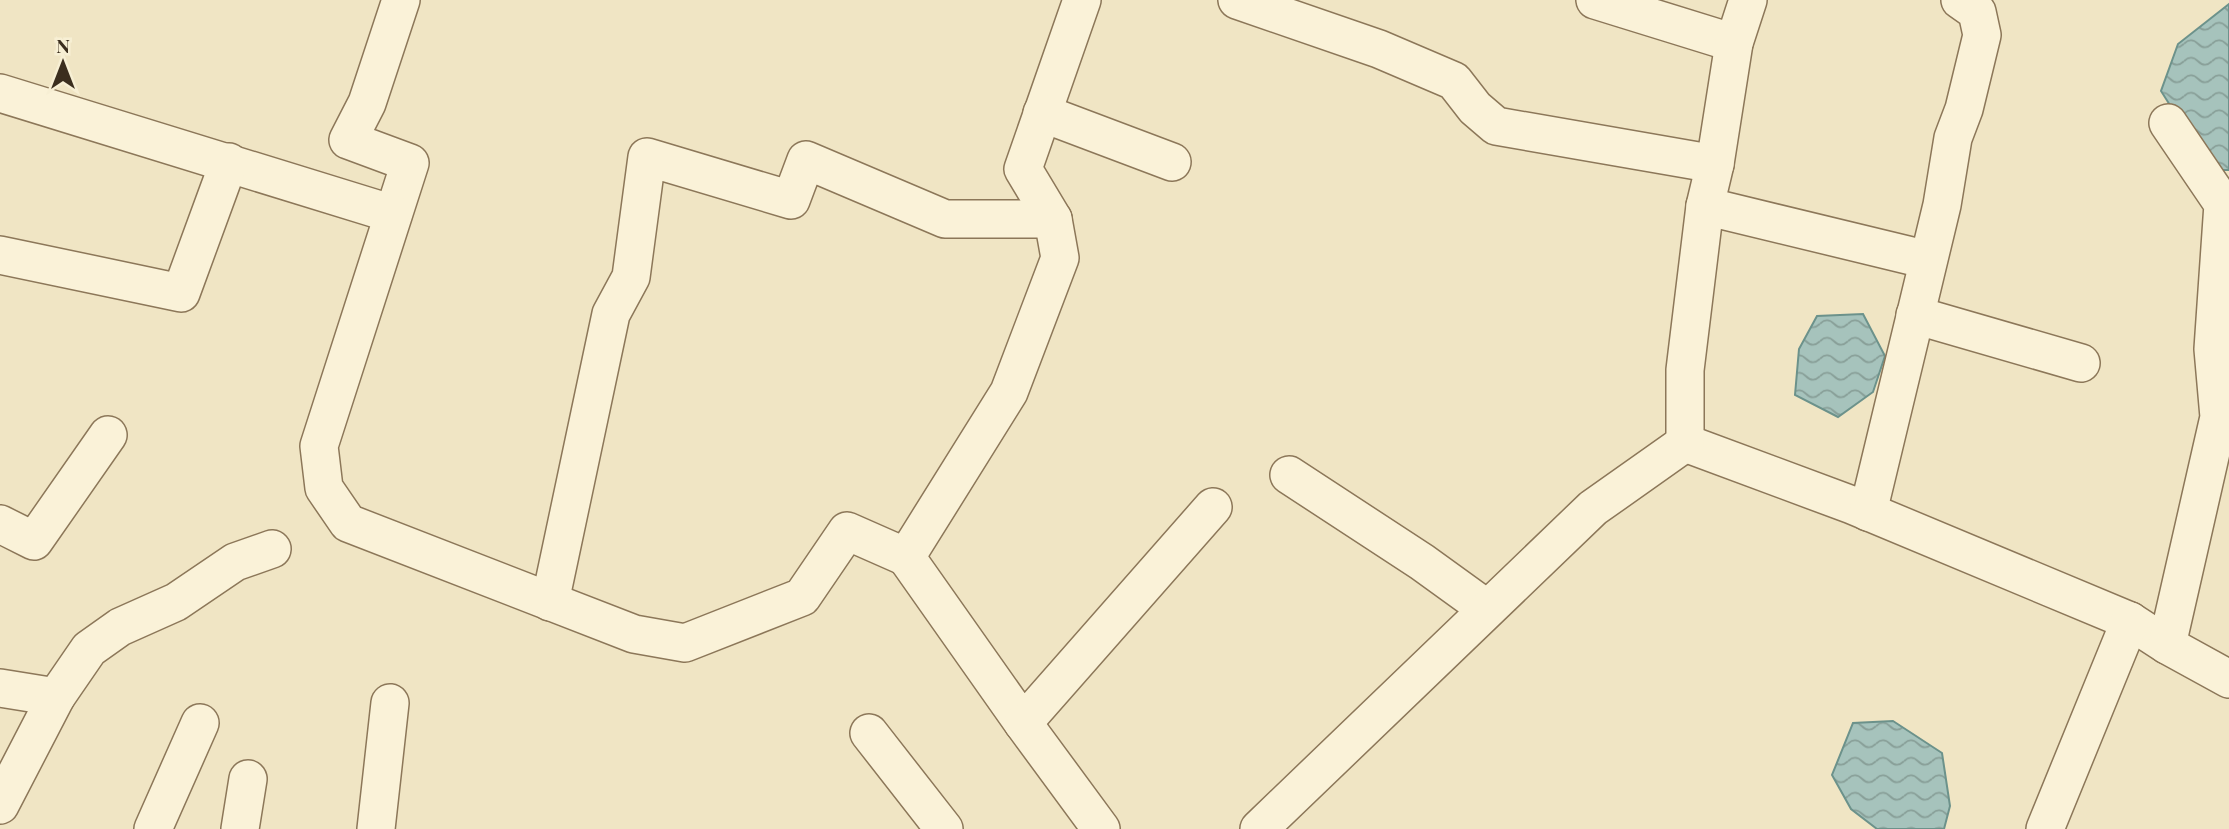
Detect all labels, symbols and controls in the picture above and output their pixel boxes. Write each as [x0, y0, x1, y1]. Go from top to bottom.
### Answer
north arrow [28, 28, 98, 98]
text: N [56, 32, 70, 58]

